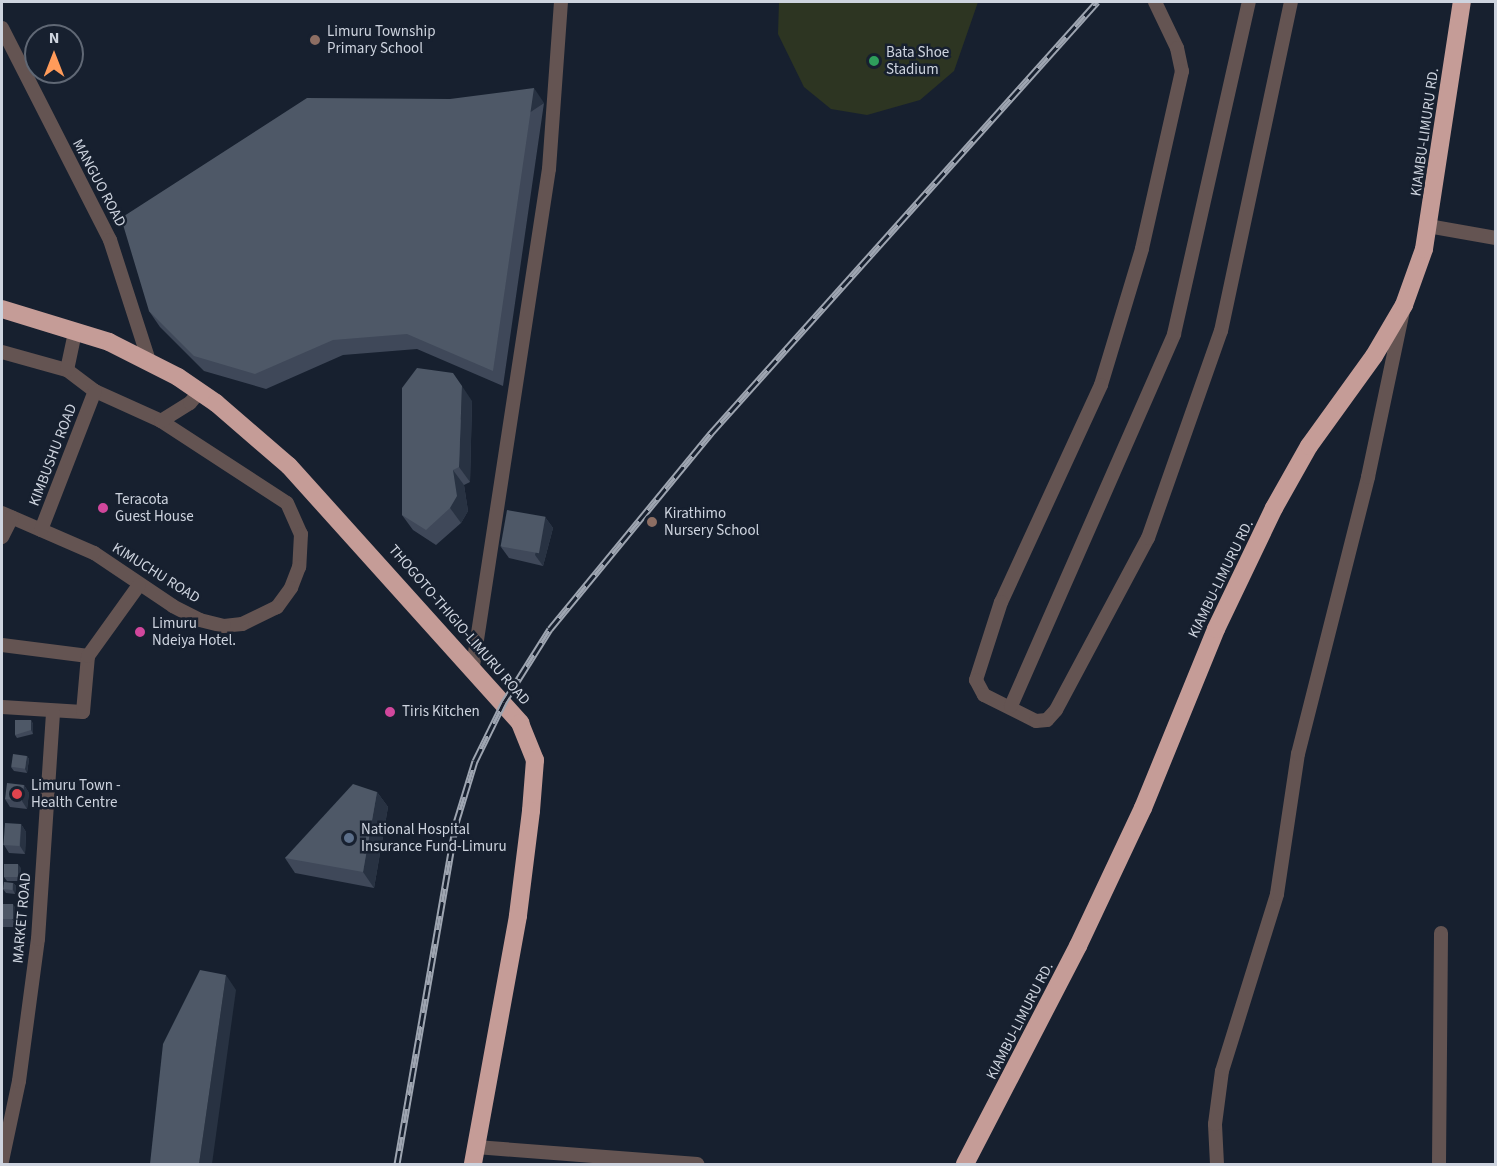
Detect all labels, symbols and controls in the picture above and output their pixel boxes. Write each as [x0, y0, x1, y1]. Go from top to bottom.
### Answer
place label: Limuru Township Primary School [327, 22, 436, 57]
north arrow [24, 24, 84, 84]
text: N [49, 27, 59, 49]
marker: Limuru Township Primary School [308, 33, 322, 47]
place label: Bata Shoe Stadium [886, 43, 949, 78]
marker: Bata Shoe Stadium [867, 54, 881, 68]
street label: KIAMBU-LIMURU RD. [1407, 67, 1443, 197]
street label: MANGUO ROAD [68, 136, 130, 230]
street label: KIMBUSHU ROAD [25, 401, 81, 509]
place label: Teracota Guest House [115, 490, 194, 525]
marker: Teracota Guest House [96, 501, 110, 515]
place label: Kirathimo Nursery School [664, 504, 759, 539]
marker: Kirathimo Nursery School [645, 515, 659, 529]
street label: KIAMBU-LIMURU RD. [1185, 517, 1257, 641]
street label: KIMUCHU ROAD [109, 539, 203, 607]
street label: THOGOTO-THIGIO-LIMURU ROAD [384, 541, 534, 709]
place label: Limuru Ndeiya Hotel. [152, 614, 236, 649]
marker: Limuru Ndeiya Hotel. [133, 625, 147, 639]
place label: Tiris Kitchen [402, 703, 480, 721]
marker: Tiris Kitchen [383, 705, 397, 719]
place label: Limuru Town - Health Centre [31, 776, 121, 811]
marker: Limuru Town - Health Centre [8, 785, 26, 803]
place label: National Hospital Insurance Fund-Limuru [361, 820, 507, 855]
marker: National Hospital Insurance Fund-Limuru [342, 831, 356, 845]
street label: MARKET ROAD [9, 872, 35, 964]
street label: KIAMBU-LIMURU RD. [983, 959, 1057, 1083]

